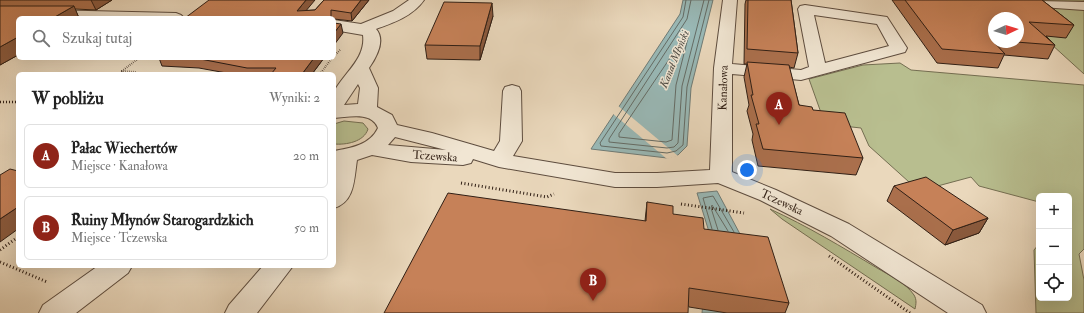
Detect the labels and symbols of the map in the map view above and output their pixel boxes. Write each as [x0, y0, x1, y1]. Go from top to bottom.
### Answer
north arrow [988, 12, 1024, 48]
water label: Kanał Młyński [657, 28, 692, 91]
street label: Kanałowa [715, 64, 732, 111]
pin: A [766, 92, 792, 125]
street label: Tczewska [412, 147, 459, 166]
your location [737, 160, 757, 180]
street label: Tczewska [758, 186, 806, 219]
pin: B [580, 268, 606, 301]

